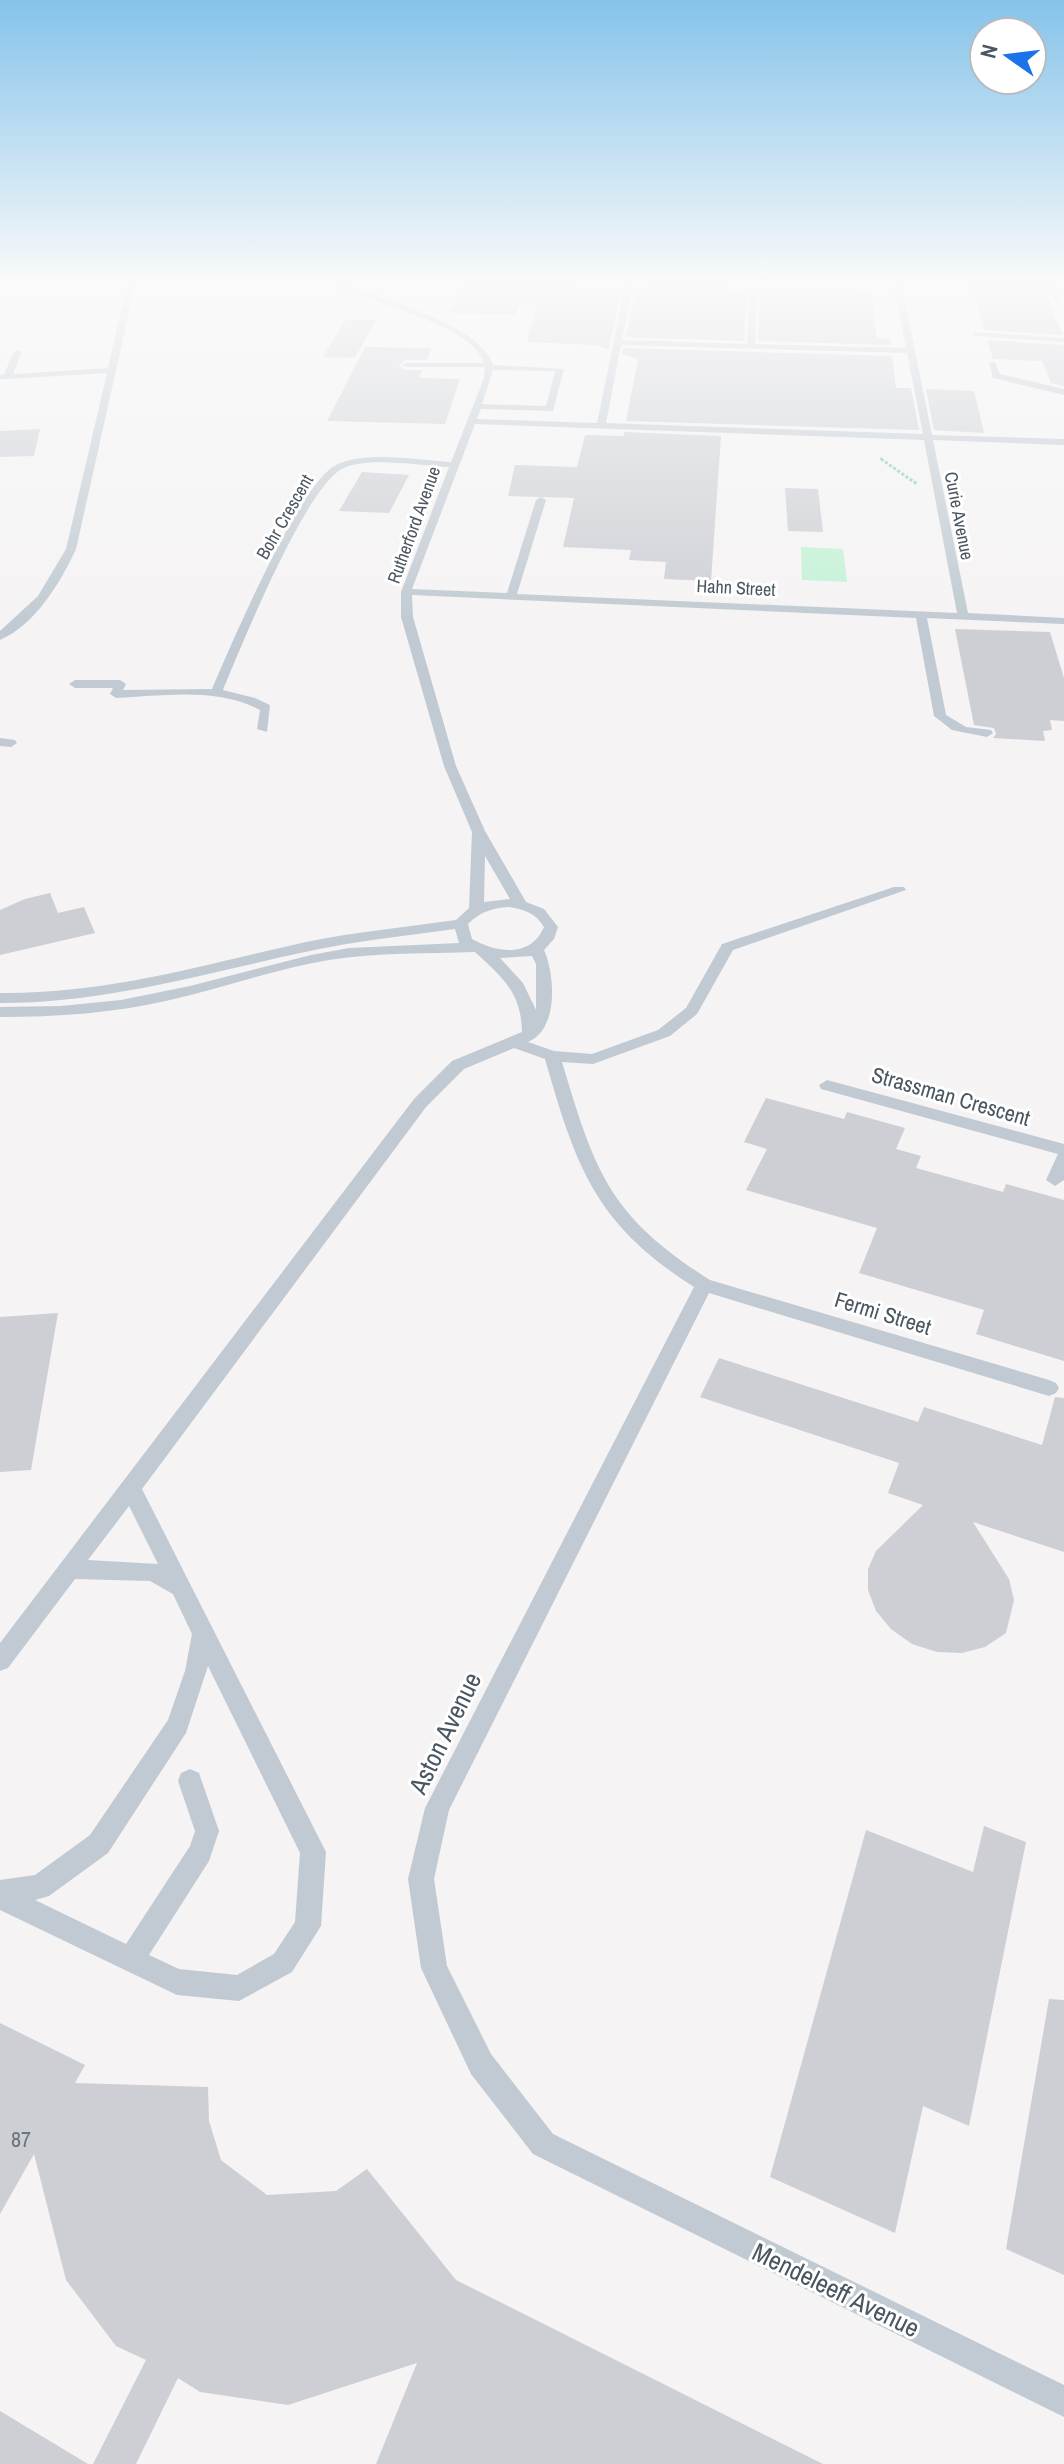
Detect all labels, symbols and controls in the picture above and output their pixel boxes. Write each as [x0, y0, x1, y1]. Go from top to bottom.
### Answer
north arrow [968, 16, 1048, 96]
text: N [972, 41, 1005, 61]
street label: Rutherford Avenue [381, 463, 446, 587]
street label: Bohr Crescent [250, 470, 319, 564]
street label: Curie Avenue [939, 470, 980, 562]
street label: Hahn Street [696, 573, 776, 602]
street label: Strassman Crescent [868, 1059, 1034, 1133]
street label: Fermi Street [831, 1284, 935, 1342]
street label: Aston Avenue [400, 1666, 489, 1800]
house number: 87 [11, 2124, 31, 2154]
street label: Mendeleeff Avenue [747, 2234, 926, 2345]

